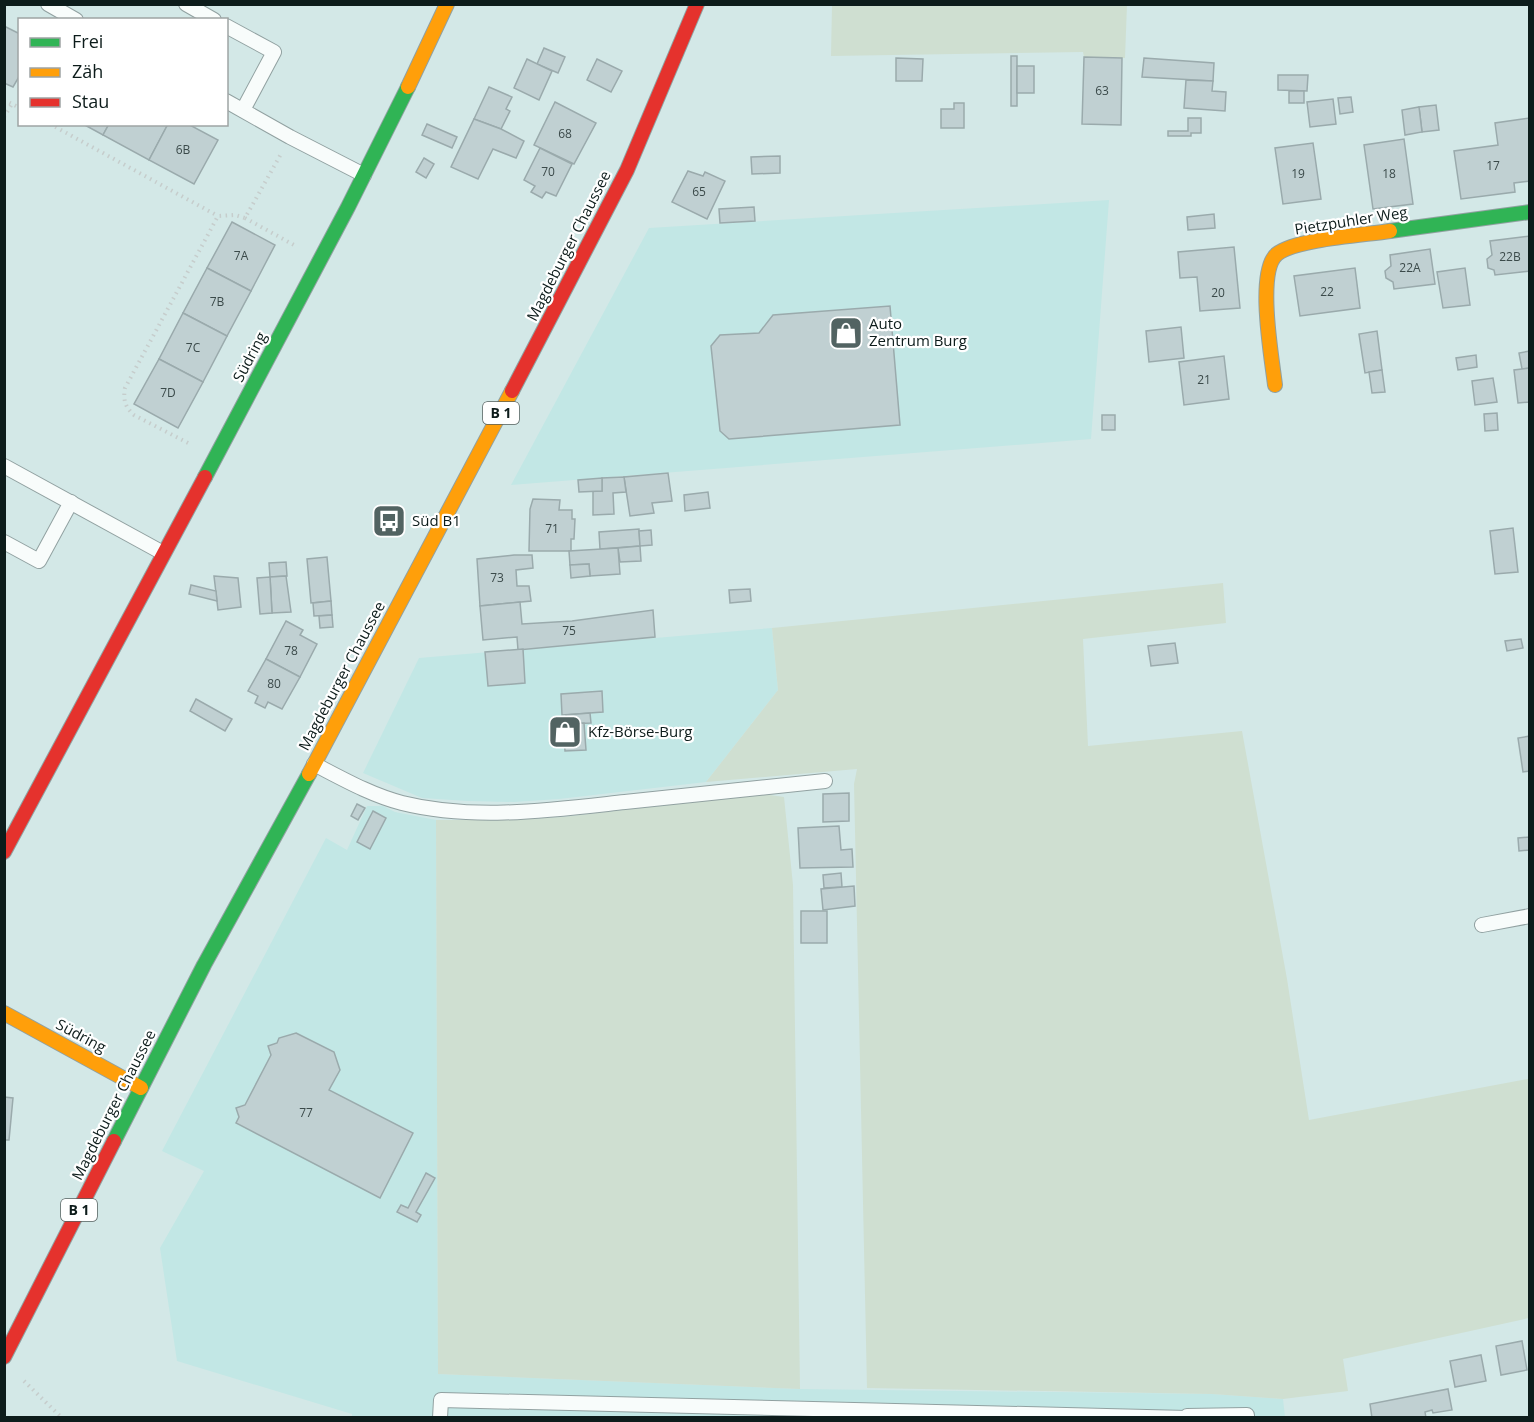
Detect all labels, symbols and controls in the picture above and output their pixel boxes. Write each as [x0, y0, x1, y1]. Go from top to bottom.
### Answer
legend [18, 18, 228, 126]
text: Frei [72, 29, 103, 53]
text: Zäh [72, 59, 103, 83]
house number: 63 [1095, 82, 1109, 99]
text: Stau [72, 89, 109, 113]
house number: 68 [558, 125, 572, 142]
house number: 6B [176, 141, 191, 158]
house number: 17 [1486, 157, 1500, 174]
house number: 70 [541, 163, 555, 180]
house number: 19 [1291, 165, 1305, 182]
house number: 18 [1382, 165, 1396, 182]
street label: Magdeburger Chaussee [522, 167, 615, 324]
house number: 65 [692, 183, 706, 200]
street label: Pietzpuhler Weg [1293, 201, 1409, 239]
house number: 7A [234, 247, 249, 264]
house number: 22B [1499, 248, 1521, 265]
house number: 22A [1399, 259, 1421, 276]
house number: 22 [1320, 283, 1334, 300]
house number: 20 [1211, 284, 1225, 301]
house number: 7B [210, 293, 225, 310]
place label: Auto Zentrum Burg [869, 313, 967, 350]
shop icon: Auto Zentrum Burg [828, 315, 864, 351]
street label: Südring [228, 328, 271, 385]
house number: 7C [186, 339, 201, 356]
house number: 21 [1197, 371, 1211, 388]
house number: 7D [160, 384, 176, 401]
road number: B 1 [483, 402, 519, 424]
bus stop icon: Süd B1 [371, 503, 407, 539]
place label: Süd B1 [412, 510, 461, 530]
house number: 71 [545, 520, 559, 537]
house number: 73 [490, 569, 504, 586]
street label: Magdeburger Chaussee [293, 598, 389, 754]
house number: 75 [562, 622, 576, 639]
house number: 78 [284, 642, 298, 659]
house number: 80 [267, 675, 281, 692]
shop icon: Kfz-Börse-Burg [547, 714, 583, 750]
place label: Kfz-Börse-Burg [588, 721, 693, 741]
street label: Südring [53, 1014, 110, 1057]
street label: Magdeburger Chaussee [67, 1026, 160, 1183]
house number: 77 [299, 1104, 313, 1121]
road number: B 1 [61, 1199, 97, 1221]

